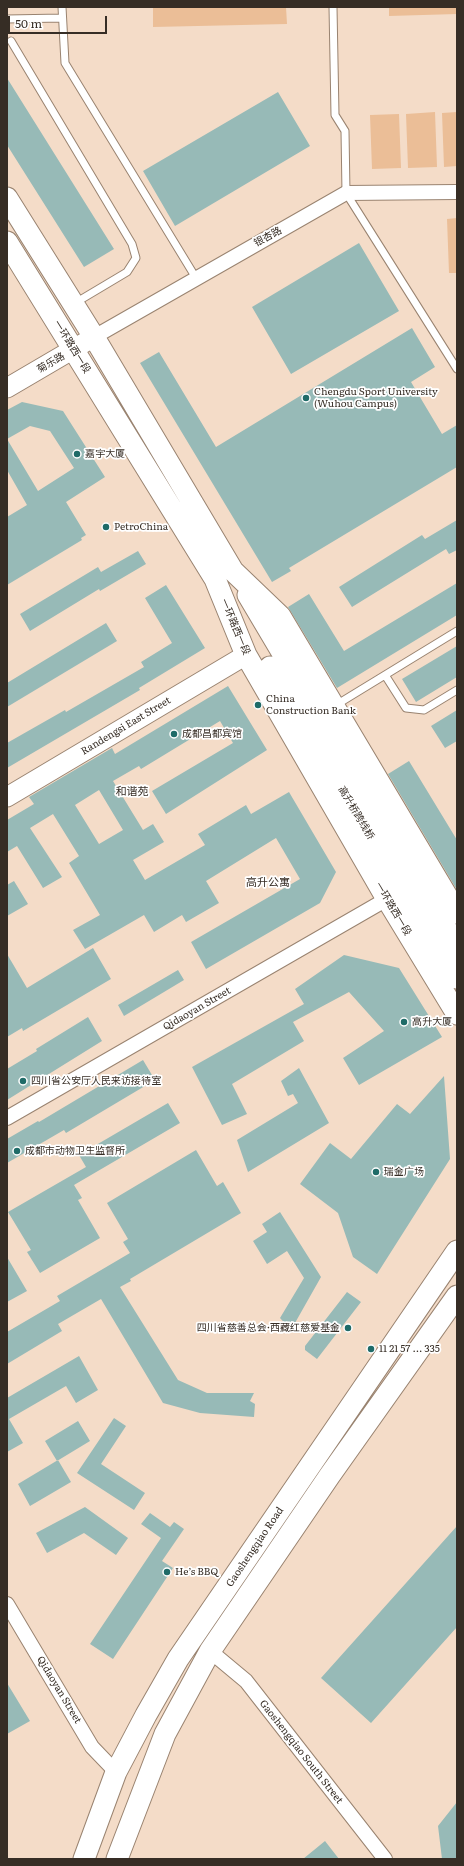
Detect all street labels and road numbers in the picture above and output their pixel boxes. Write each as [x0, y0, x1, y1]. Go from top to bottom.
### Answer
street label: 银杏路 [252, 224, 284, 250]
street label: 一环路西一段 [51, 318, 93, 376]
street label: 菊乐路 [35, 350, 67, 376]
street label: 一环路西一段 [218, 597, 252, 657]
street label: Randengsi East Street [79, 694, 173, 758]
street label: 高升桥跨线桥 [335, 784, 377, 842]
street label: 一环路西一段 [372, 880, 414, 938]
street label: Qidaoyan Street [161, 985, 233, 1033]
street label: Gaoshengqiao Road [224, 1505, 286, 1589]
street label: Qidaoyan Street [34, 1654, 84, 1726]
street label: Gaoshengqiao South Street [257, 1698, 345, 1806]

